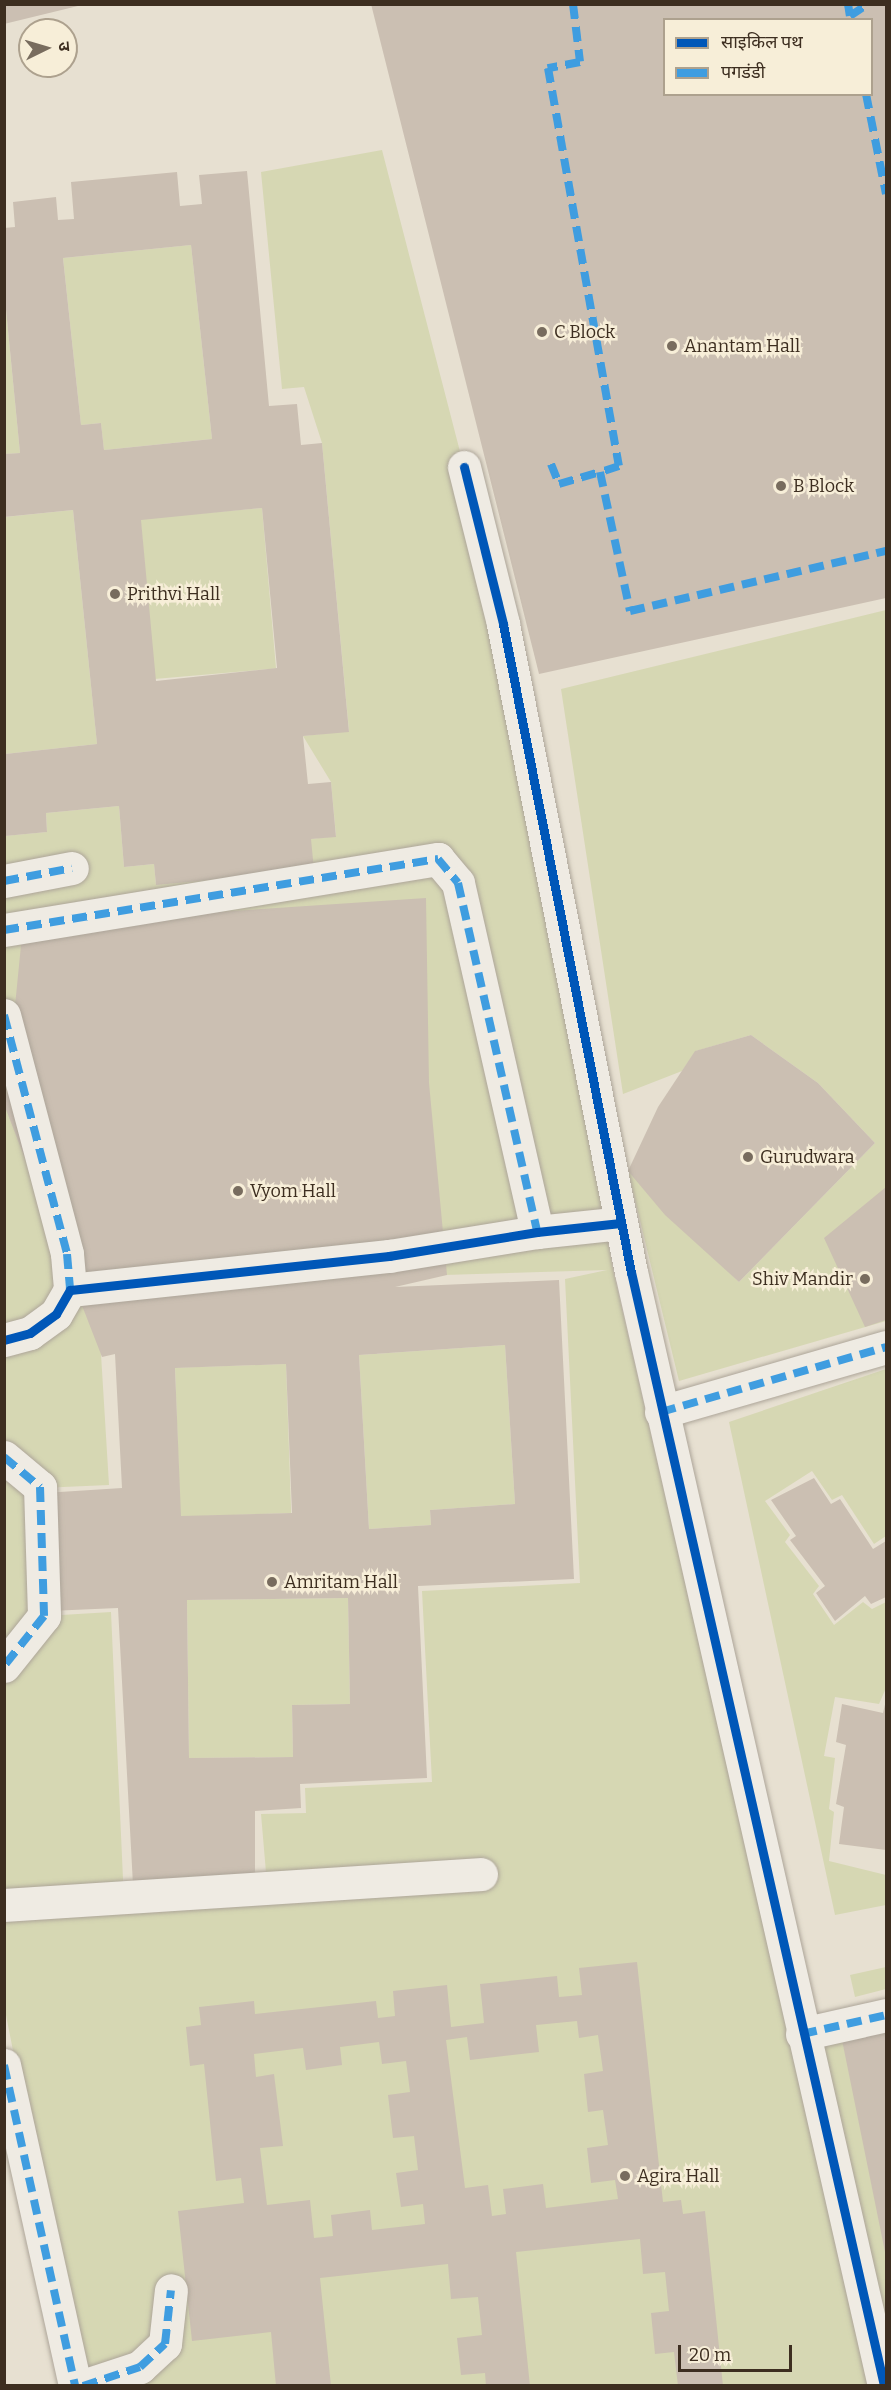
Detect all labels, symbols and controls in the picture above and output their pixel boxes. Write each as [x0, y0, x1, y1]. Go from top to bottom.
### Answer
north arrow [18, 18, 78, 78]
legend [663, 18, 873, 96]
text: साइकिल पथ [721, 31, 803, 53]
text: उ [55, 41, 74, 52]
text: पगडंडी [721, 61, 765, 83]
place label: C Block [554, 321, 615, 343]
marker: C Block [535, 325, 549, 339]
place label: Anantam Hall [684, 335, 800, 357]
marker: Anantam Hall [665, 339, 679, 353]
place label: B Block [793, 475, 854, 497]
marker: B Block [774, 479, 788, 493]
place label: Prithvi Hall [127, 583, 220, 605]
marker: Prithvi Hall [108, 587, 122, 601]
place label: Gurudwara [760, 1146, 855, 1168]
marker: Gurudwara [741, 1150, 755, 1164]
place label: Vyom Hall [250, 1180, 336, 1202]
marker: Vyom Hall [231, 1184, 245, 1198]
place label: Shiv Mandir [752, 1268, 853, 1290]
marker: Shiv Mandir [858, 1272, 872, 1286]
place label: Amritam Hall [284, 1571, 398, 1593]
marker: Amritam Hall [265, 1575, 279, 1589]
place label: Agira Hall [637, 2165, 720, 2187]
marker: Agira Hall [618, 2169, 632, 2183]
scale bar [681, 2333, 795, 2371]
text: 20 m [689, 2344, 731, 2366]

